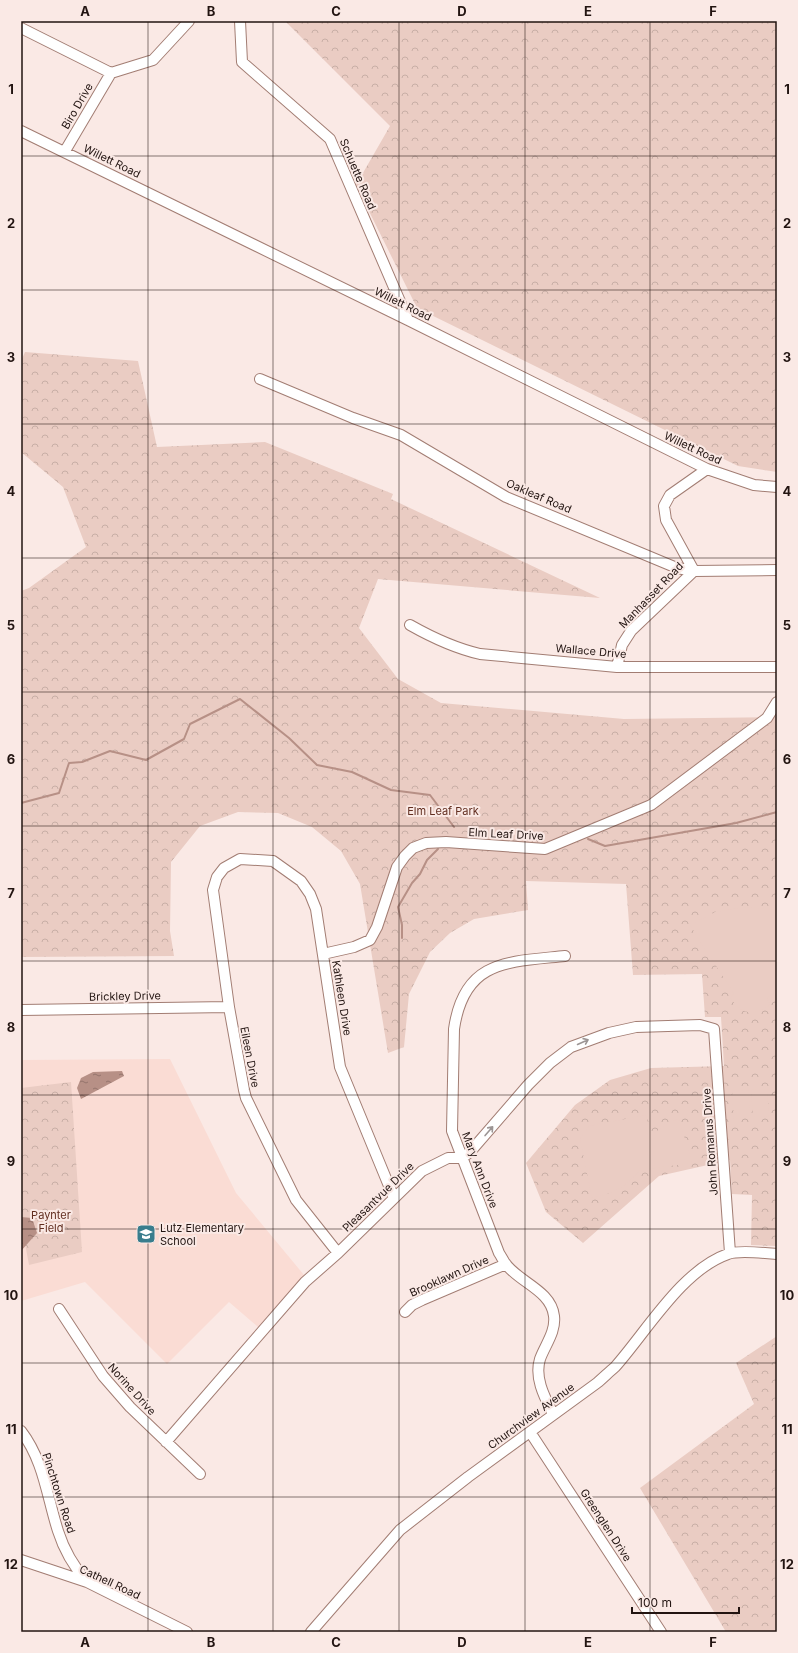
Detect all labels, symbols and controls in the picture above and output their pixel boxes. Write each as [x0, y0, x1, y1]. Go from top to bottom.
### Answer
text: A [80, 3, 90, 19]
text: B [207, 3, 216, 19]
text: C [331, 3, 341, 19]
text: D [457, 3, 467, 19]
text: E [584, 3, 592, 19]
text: F [709, 3, 717, 19]
street label: Biro Drive [58, 80, 96, 132]
text: 1 [8, 81, 14, 97]
text: 1 [784, 81, 790, 97]
street label: Schuette Road [337, 136, 379, 212]
street label: Willett Road [81, 141, 143, 181]
text: 2 [7, 215, 15, 231]
text: 2 [783, 215, 791, 231]
street label: Willett Road [372, 284, 434, 324]
text: 3 [7, 349, 15, 365]
text: 3 [783, 349, 791, 365]
street label: Willett Road [662, 429, 724, 467]
street label: Oakleaf Road [504, 476, 574, 516]
text: 4 [7, 483, 16, 499]
text: 4 [783, 483, 792, 499]
street label: Manhasset Road [616, 559, 686, 631]
text: 5 [7, 617, 15, 633]
text: 5 [783, 617, 791, 633]
street label: Wallace Drive [555, 641, 627, 661]
text: 6 [7, 751, 15, 767]
text: 6 [783, 751, 791, 767]
park label: Elm Leaf Park [407, 804, 479, 818]
street label: Elm Leaf Drive [468, 825, 544, 843]
text: 7 [7, 885, 15, 901]
text: 7 [783, 885, 791, 901]
street label: Kathleen Drive [329, 959, 355, 1037]
street label: Brickley Drive [89, 988, 161, 1004]
text: 8 [7, 1019, 15, 1035]
text: 8 [783, 1019, 791, 1035]
street label: Eileen Drive [237, 1025, 263, 1089]
one-way arrow [576, 1038, 588, 1045]
street label: John Romanus Drive [699, 1088, 721, 1196]
one-way arrow [485, 1125, 494, 1136]
street label: Mary Ann Drive [459, 1130, 501, 1210]
text: 9 [7, 1153, 15, 1169]
text: 9 [783, 1153, 791, 1169]
street label: Pleasantvue Drive [339, 1159, 417, 1235]
park label: Paynter Field [31, 1208, 71, 1235]
place label: Lutz Elementary School [160, 1221, 244, 1248]
school or university icon: Lutz Elementary School [135, 1223, 157, 1245]
street label: Brooklawn Drive [407, 1252, 491, 1300]
text: 10 [4, 1287, 18, 1303]
text: 10 [780, 1287, 794, 1303]
street label: Norine Drive [105, 1360, 159, 1418]
street label: Churchview Avenue [485, 1380, 577, 1452]
text: 11 [5, 1421, 17, 1437]
text: 11 [781, 1421, 793, 1437]
street label: Pinchtown Road [39, 1451, 79, 1535]
street label: Greenglen Drive [577, 1486, 635, 1564]
text: 12 [4, 1556, 18, 1572]
text: 12 [780, 1556, 794, 1572]
street label: Cathell Road [77, 1562, 143, 1602]
scale bar [632, 1589, 739, 1615]
text: 100 m [638, 1595, 672, 1610]
text: A [80, 1634, 90, 1650]
text: B [207, 1634, 216, 1650]
text: C [331, 1634, 341, 1650]
text: D [457, 1634, 467, 1650]
text: E [584, 1634, 592, 1650]
text: F [709, 1634, 717, 1650]

